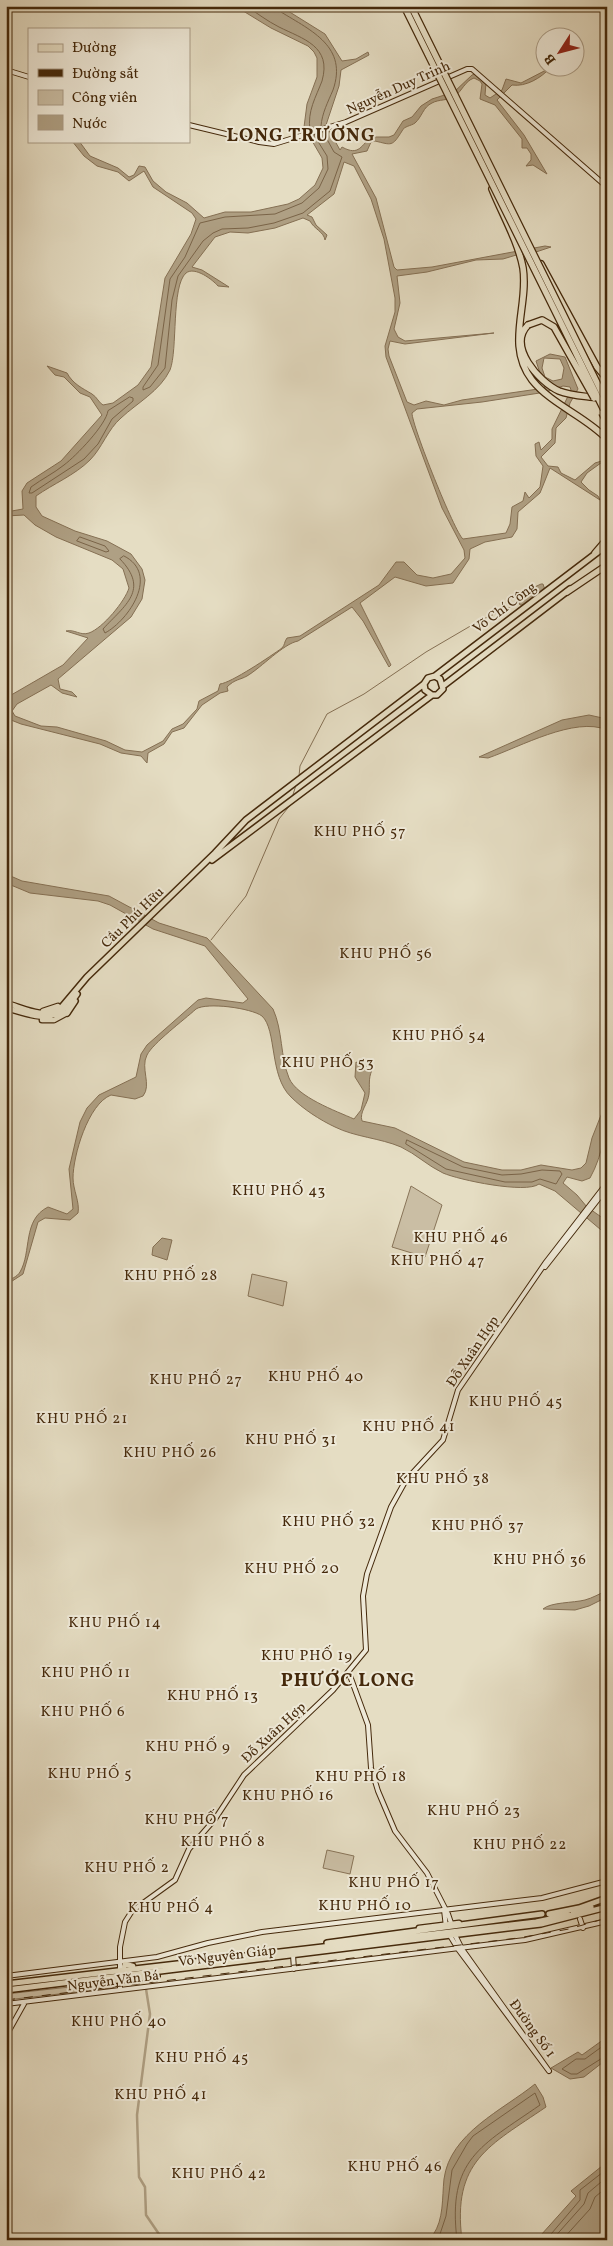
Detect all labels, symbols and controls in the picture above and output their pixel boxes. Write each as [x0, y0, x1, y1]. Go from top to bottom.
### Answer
legend [28, 28, 190, 142]
north arrow [536, 28, 586, 78]
text: Đường [72, 38, 117, 59]
text: B [540, 49, 561, 68]
street label: Nguyễn Duy Trinh [344, 57, 454, 120]
text: Đường sắt [72, 64, 139, 85]
text: Công viên [72, 88, 137, 109]
text: Nước [72, 114, 107, 135]
district label: LONG TRƯỜNG [227, 123, 375, 149]
street label: Võ Chí Công [469, 578, 541, 638]
district label: KHU PHỐ 57 [313, 821, 407, 843]
street label: Cầu Phú Hữu [97, 883, 169, 953]
district label: KHU PHỐ 56 [339, 943, 433, 965]
district label: KHU PHỐ 54 [392, 1025, 486, 1047]
district label: KHU PHỐ 53 [281, 1052, 375, 1074]
district label: KHU PHỐ 43 [232, 1180, 326, 1202]
district label: KHU PHỐ 46 [414, 1227, 508, 1249]
district label: KHU PHỐ 47 [391, 1250, 485, 1272]
district label: KHU PHỐ 28 [124, 1265, 218, 1287]
street label: Đỗ Xuân Hợp [442, 1313, 504, 1391]
district label: KHU PHỐ 40 [268, 1366, 364, 1388]
district label: KHU PHỐ 27 [149, 1369, 243, 1391]
district label: KHU PHỐ 45 [469, 1391, 563, 1413]
district label: KHU PHỐ 21 [36, 1408, 128, 1430]
district label: KHU PHỐ 41 [362, 1416, 456, 1438]
district label: KHU PHỐ 31 [245, 1429, 337, 1451]
district label: KHU PHỐ 26 [123, 1442, 217, 1464]
district label: KHU PHỐ 38 [396, 1468, 490, 1490]
district label: KHU PHỐ 32 [282, 1511, 376, 1533]
district label: KHU PHỐ 37 [431, 1515, 525, 1537]
district label: KHU PHỐ 36 [493, 1549, 587, 1571]
district label: KHU PHỐ 20 [244, 1558, 340, 1580]
district label: KHU PHỐ 14 [68, 1612, 162, 1634]
district label: KHU PHỐ 19 [261, 1645, 353, 1667]
district label: KHU PHỐ 11 [41, 1662, 131, 1684]
district label: PHƯỚC LONG [281, 1668, 415, 1694]
district label: KHU PHỐ 13 [167, 1685, 259, 1707]
street label: Đỗ Xuân Hợp [238, 1698, 310, 1768]
district label: KHU PHỐ 6 [40, 1701, 126, 1723]
district label: KHU PHỐ 9 [145, 1736, 231, 1758]
district label: KHU PHỐ 5 [48, 1763, 132, 1785]
district label: KHU PHỐ 18 [315, 1766, 407, 1788]
district label: KHU PHỐ 16 [242, 1785, 334, 1807]
district label: KHU PHỐ 23 [427, 1800, 521, 1822]
district label: KHU PHỐ 7 [145, 1809, 229, 1831]
district label: KHU PHỐ 8 [180, 1831, 266, 1853]
district label: KHU PHỐ 22 [473, 1834, 567, 1856]
district label: KHU PHỐ 2 [84, 1857, 170, 1879]
district label: KHU PHỐ 17 [348, 1872, 440, 1894]
district label: KHU PHỐ 10 [318, 1895, 412, 1917]
district label: KHU PHỐ 4 [128, 1897, 214, 1919]
street label: Võ Nguyên Giáp [177, 1941, 277, 1972]
street label: Nguyễn Văn Bá [66, 1966, 160, 1997]
street label: Đường Số 1 [504, 1996, 559, 2062]
district label: KHU PHỐ 40 [71, 2011, 167, 2033]
district label: KHU PHỐ 45 [155, 2047, 249, 2069]
district label: KHU PHỐ 41 [114, 2084, 208, 2106]
district label: KHU PHỐ 46 [348, 2156, 442, 2178]
district label: KHU PHỐ 42 [171, 2163, 267, 2185]

